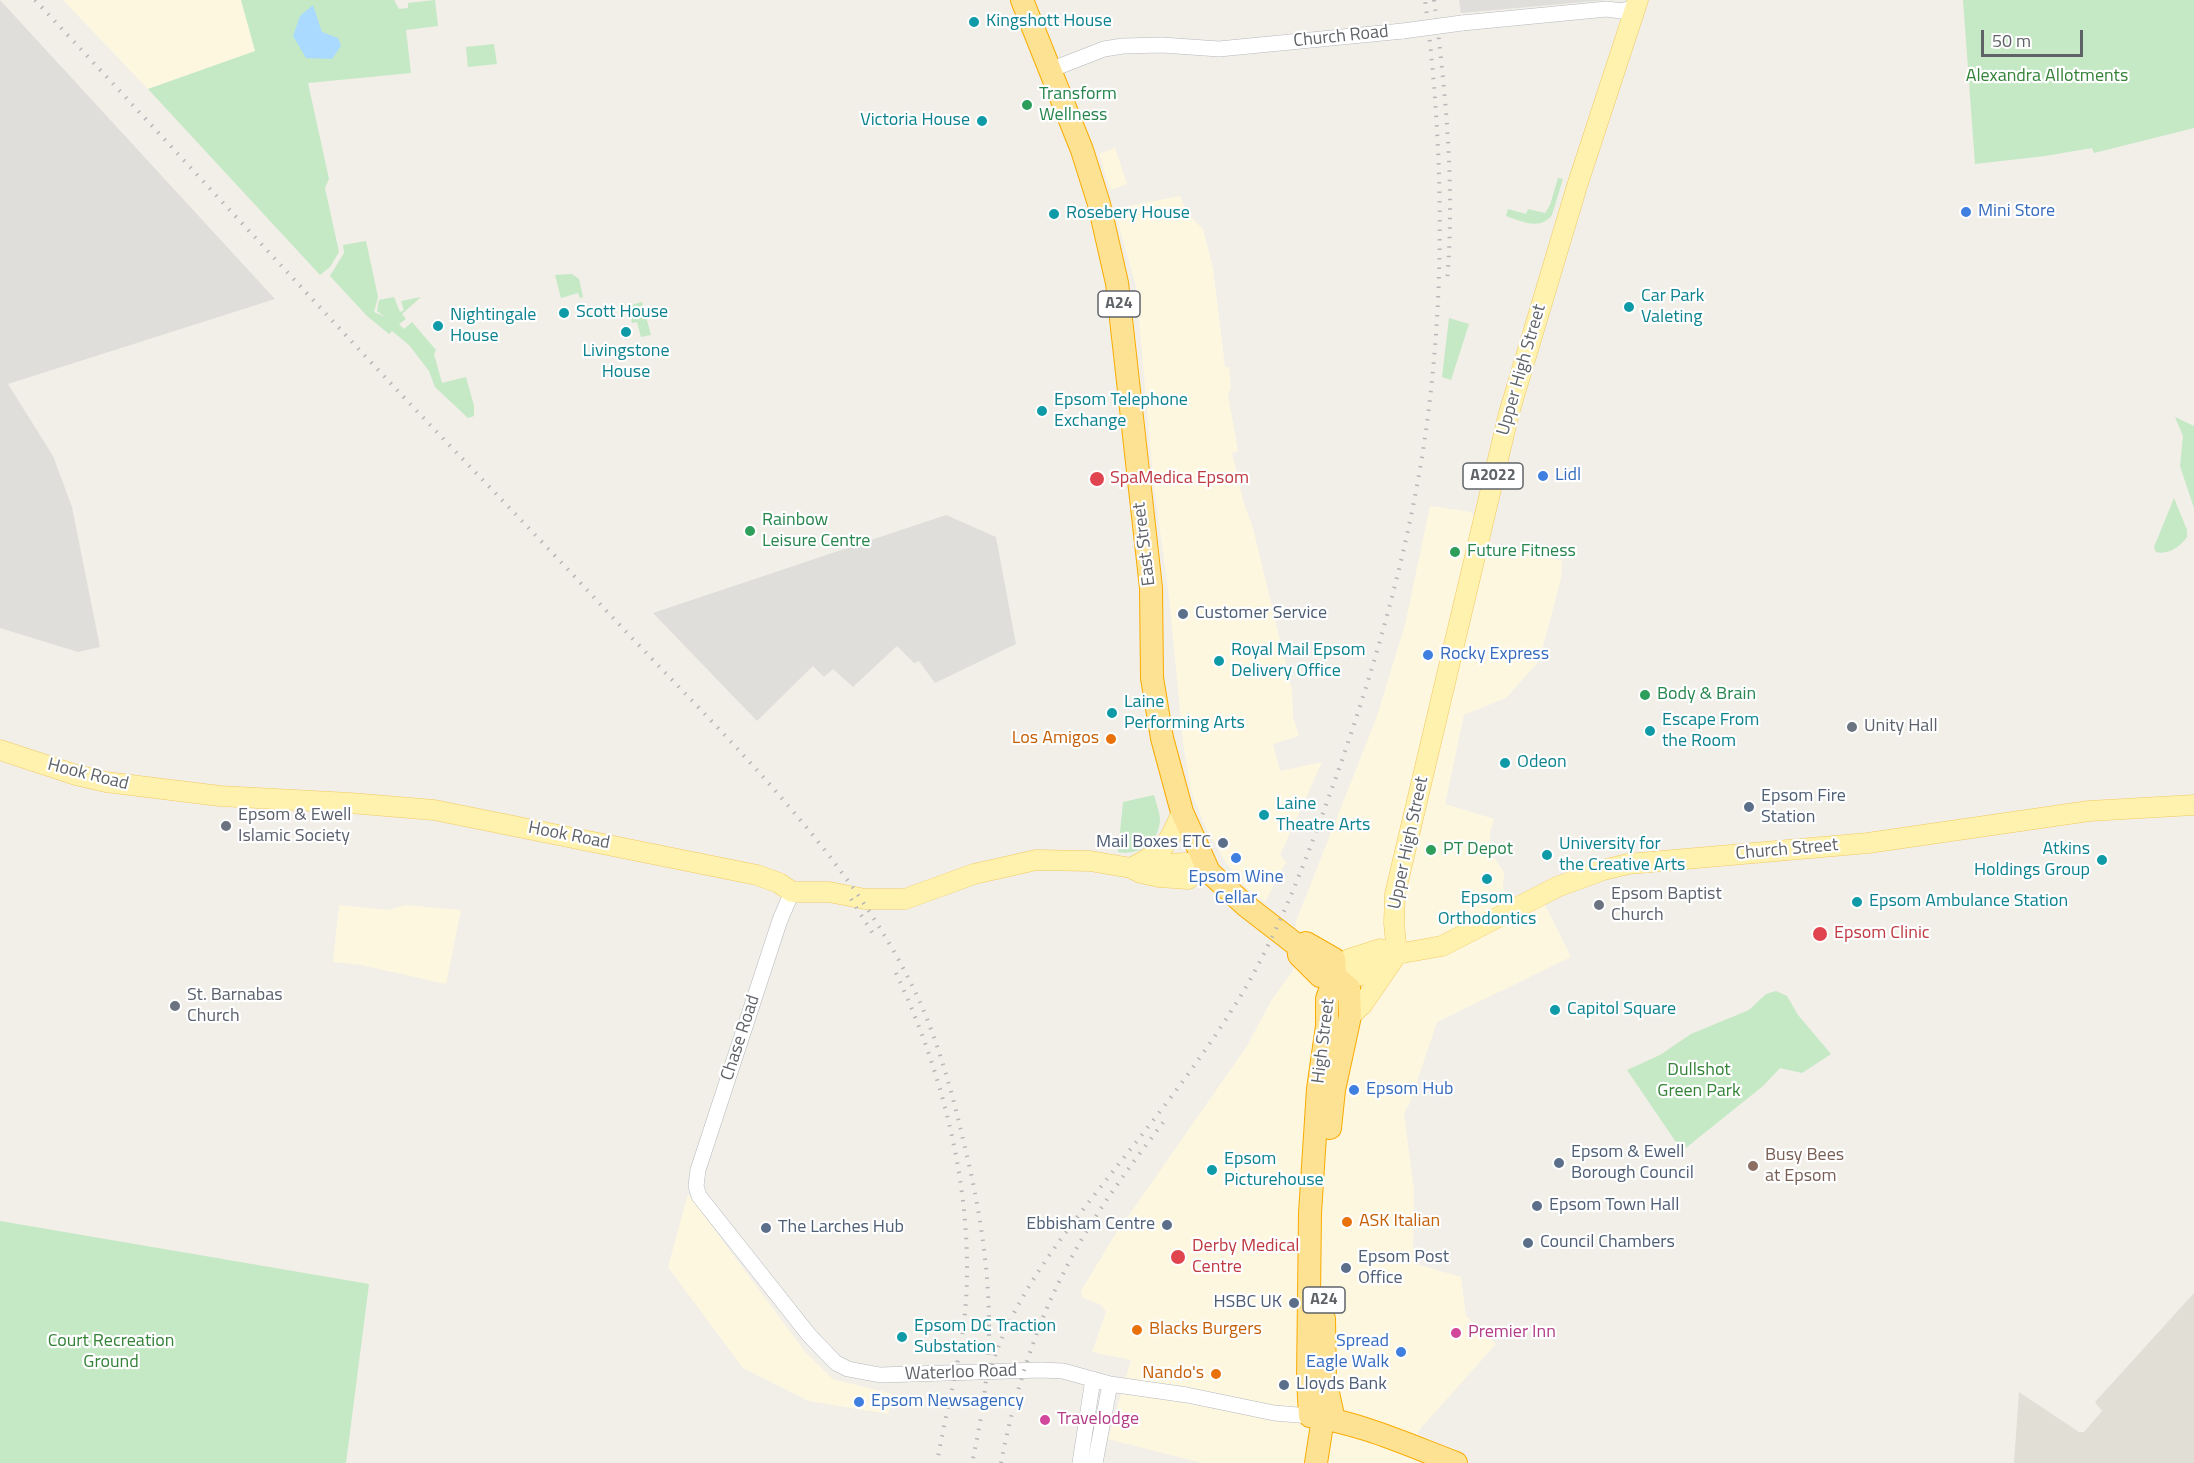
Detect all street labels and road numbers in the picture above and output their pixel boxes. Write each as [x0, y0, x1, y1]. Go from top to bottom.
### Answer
street label: Church Road [1292, 21, 1390, 53]
road number: A24 [1098, 291, 1140, 317]
street label: Upper High Street [1493, 302, 1551, 438]
road number: A2022 [1463, 463, 1523, 489]
street label: East Street [1129, 501, 1161, 587]
street label: Hook Road [45, 755, 131, 795]
street label: Upper High Street [1384, 775, 1434, 911]
street label: Hook Road [526, 818, 612, 854]
street label: Church Street [1735, 835, 1839, 865]
street label: Chase Road [717, 992, 765, 1084]
street label: High Street [1308, 997, 1340, 1085]
road number: A24 [1303, 1287, 1345, 1313]
street label: Waterloo Road [904, 1360, 1018, 1386]

